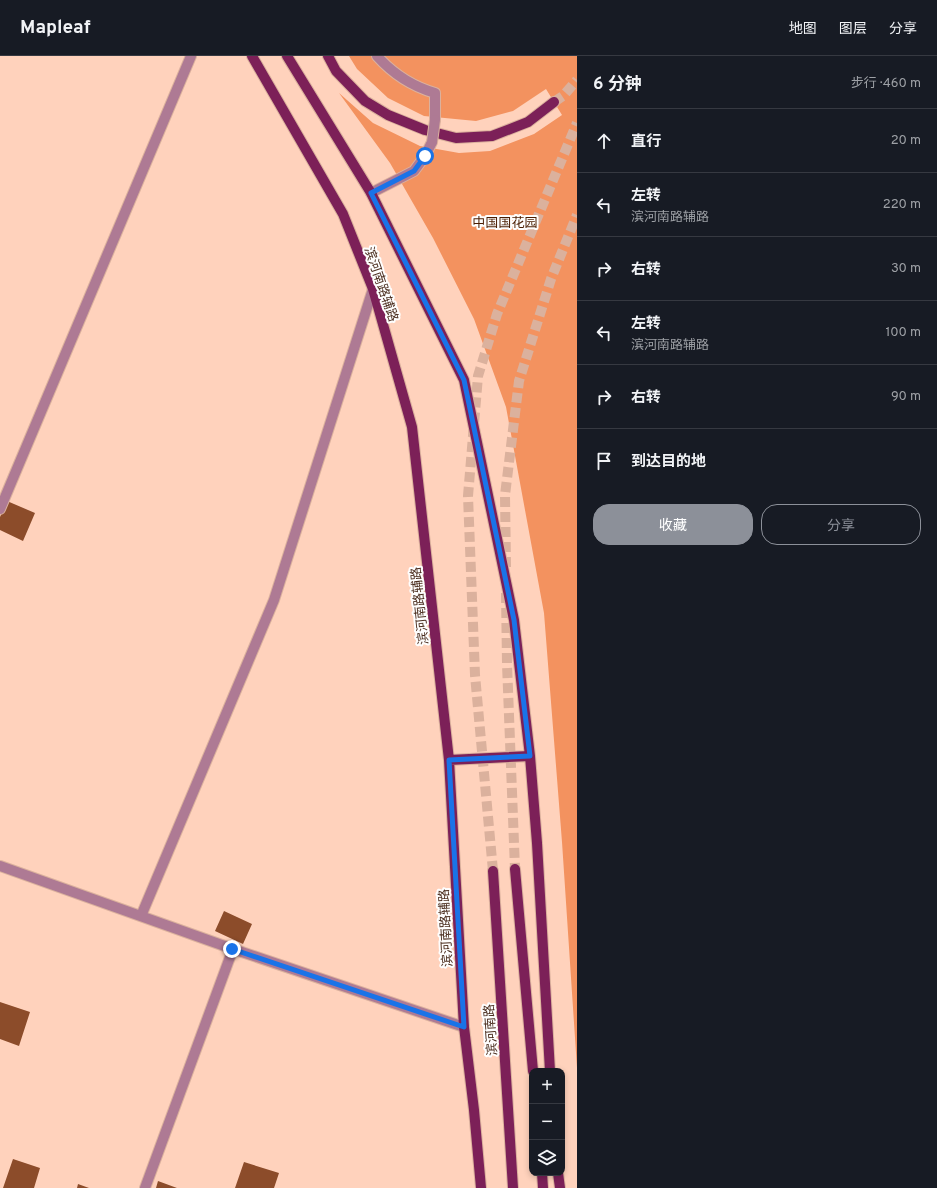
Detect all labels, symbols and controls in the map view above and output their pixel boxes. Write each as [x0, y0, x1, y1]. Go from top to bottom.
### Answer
text: Mapleaf [20, 16, 91, 40]
text: 地图 [789, 21, 817, 38]
text: 图层 [839, 21, 867, 38]
text: 分享 [889, 21, 917, 38]
text: 6 分钟 [593, 74, 642, 96]
text: 步行 · 460 m [851, 76, 921, 92]
icon: ahead [593, 130, 615, 152]
text: 直行 [631, 133, 661, 152]
text: 20 m [891, 133, 921, 149]
route start [416, 147, 434, 165]
text: 左转 [631, 187, 661, 206]
icon: left [593, 194, 615, 216]
text: 220 m [883, 197, 921, 213]
text: 滨河南路辅路 [631, 210, 709, 226]
park label: 中国国花园 [472, 216, 538, 232]
street label: 滨河南路辅路 [360, 245, 401, 324]
icon: right [593, 258, 615, 280]
text: 右转 [631, 261, 661, 280]
text: 30 m [891, 261, 921, 277]
text: 左转 [631, 315, 661, 334]
icon: left [593, 322, 615, 344]
text: 100 m [885, 325, 921, 341]
text: 滨河南路辅路 [631, 338, 709, 354]
icon: right [593, 386, 615, 408]
text: 右转 [631, 389, 661, 408]
text: 90 m [891, 389, 921, 405]
icon: arrive [593, 450, 615, 472]
text: 到达目的地 [631, 453, 706, 472]
button: 收藏 [593, 504, 753, 545]
button: 分享 [761, 504, 921, 545]
street label: 滨河南路辅路 [408, 566, 433, 646]
street label: 滨河南路辅路 [436, 889, 457, 967]
route end [223, 940, 241, 958]
street label: 滨河南路 [481, 1003, 502, 1056]
map controls [529, 1068, 565, 1176]
button: + [529, 1068, 565, 1104]
button: − [529, 1104, 565, 1140]
button: layers [529, 1140, 565, 1176]

